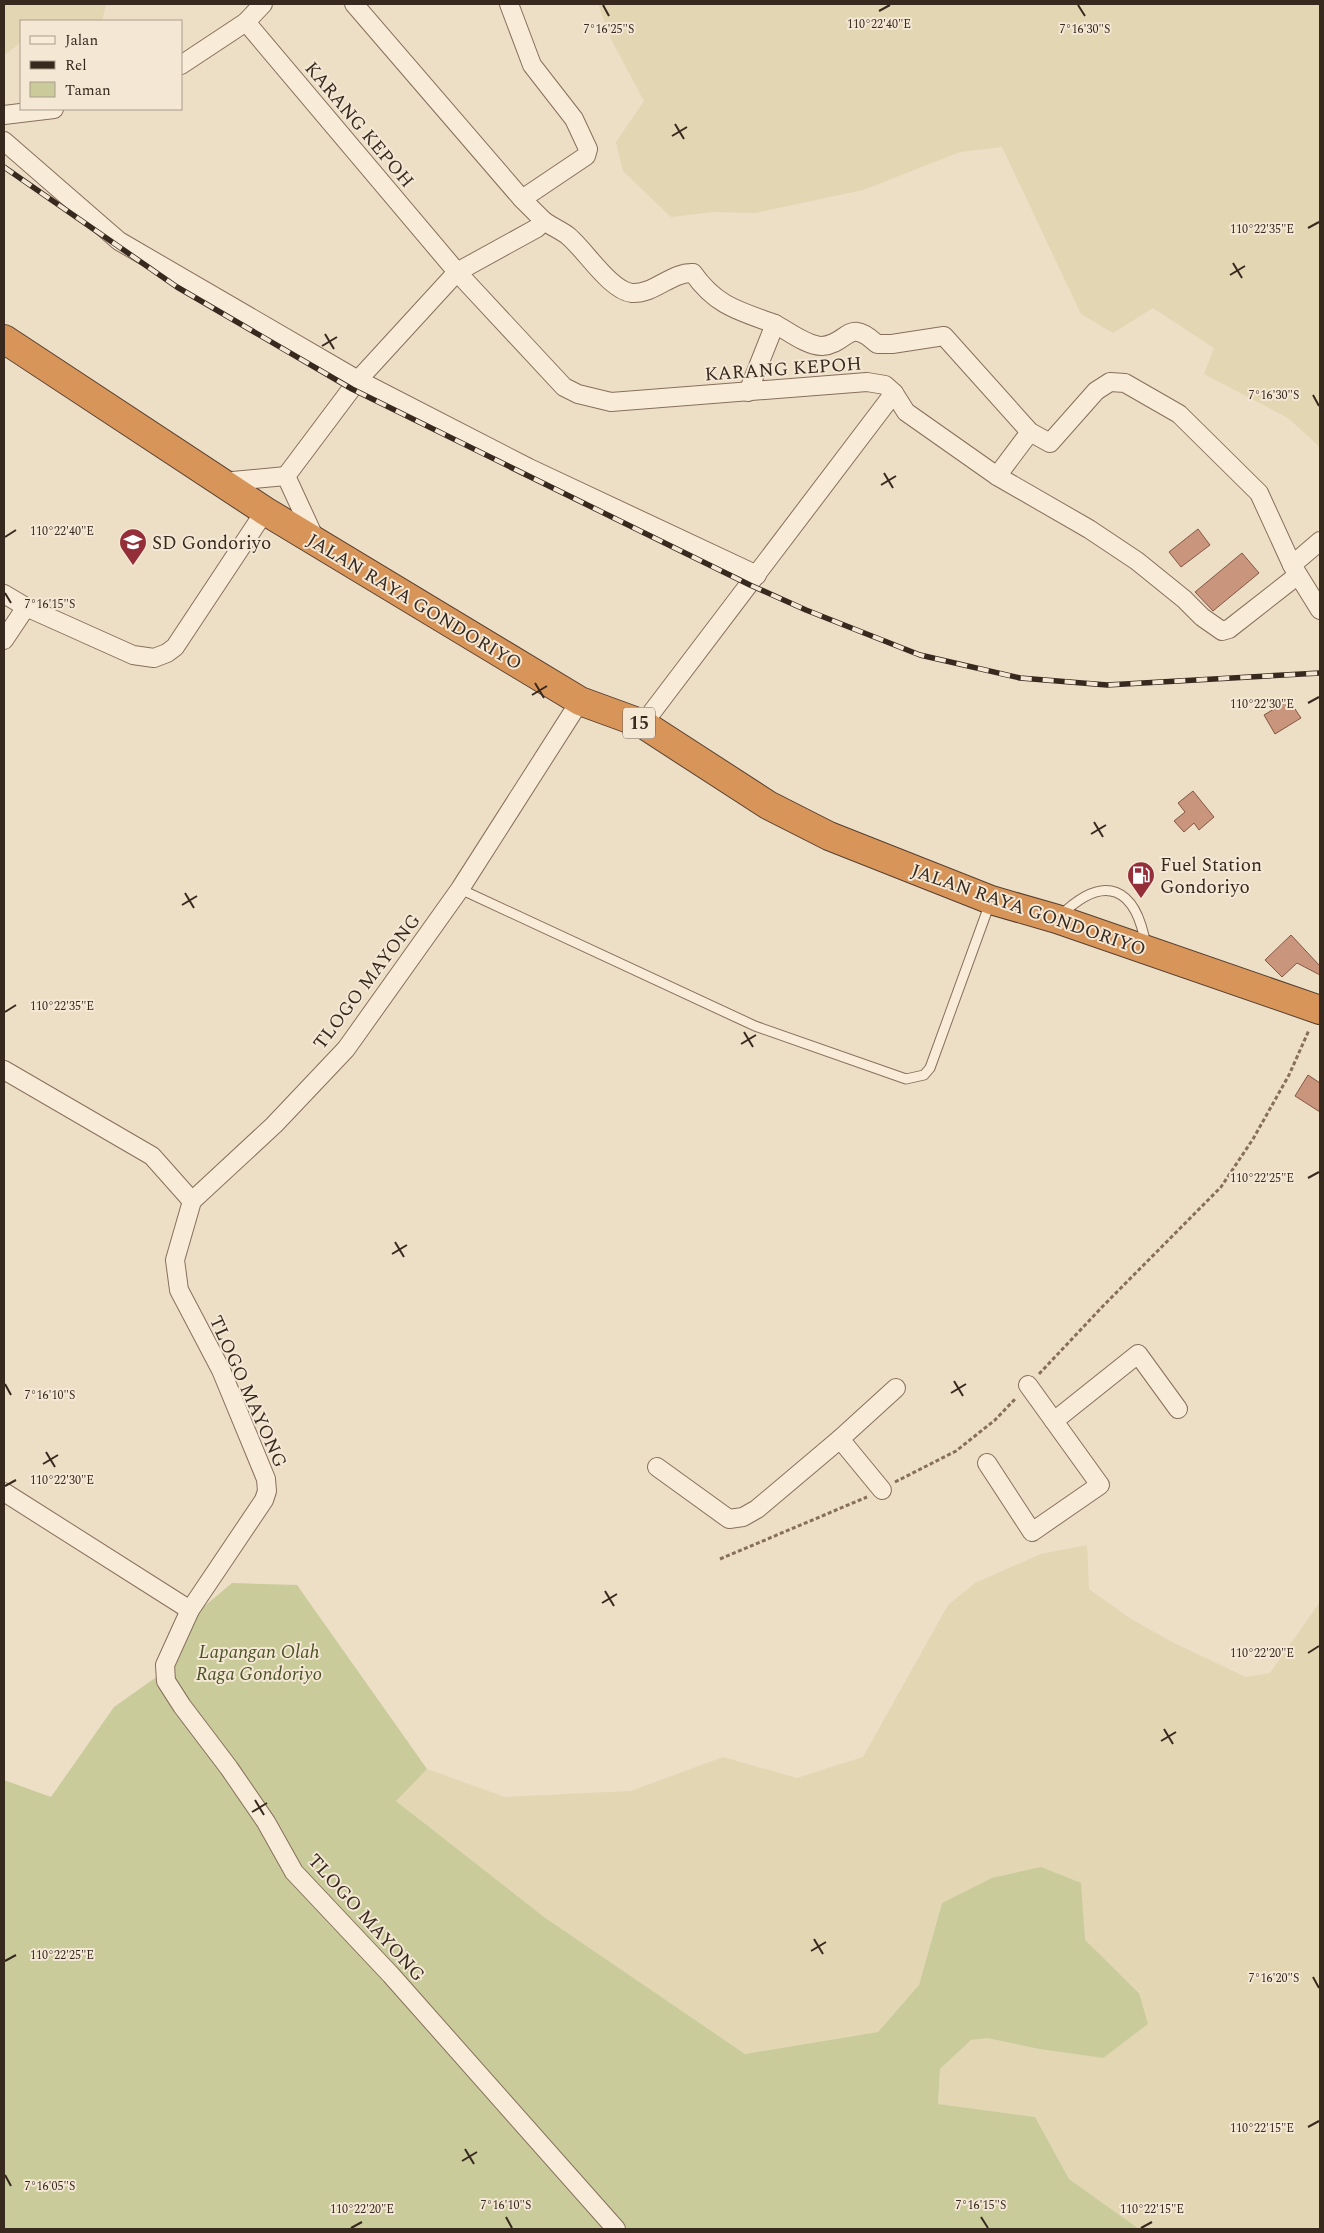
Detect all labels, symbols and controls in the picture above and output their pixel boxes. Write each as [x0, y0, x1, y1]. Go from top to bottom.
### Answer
text: 110°22'40"E [847, 15, 911, 34]
legend [20, 20, 182, 110]
text: 7°16'25"S [584, 20, 634, 39]
text: 7°16'30"S [1060, 20, 1110, 39]
text: Jalan [65, 29, 98, 52]
text: Rel [65, 54, 87, 77]
street label: KARANG KEPOH [297, 55, 421, 195]
text: Taman [65, 79, 111, 102]
text: 110°22'35"E [1230, 220, 1294, 239]
street label: KARANG KEPOH [703, 350, 863, 389]
text: 7°16'30"S [1249, 386, 1299, 405]
text: 110°22'40"E [30, 522, 94, 541]
street label: JALAN RAYA GONDORIYO [301, 526, 527, 678]
school or university icon: SD Gondoriyo [118, 527, 148, 566]
place label: SD Gondoriyo [152, 529, 271, 558]
text: 7°16'15"S [25, 595, 75, 614]
text: 110°22'30"E [1230, 695, 1294, 714]
road number: 15 [623, 708, 655, 738]
place label: Fuel Station Gondoriyo [1160, 851, 1262, 902]
street label: JALAN RAYA GONDORIYO [907, 857, 1150, 964]
fuel station icon: Fuel Station Gondoriyo [1126, 860, 1156, 899]
street label: TLOGO MAYONG [306, 908, 428, 1056]
text: 110°22'35"E [30, 997, 94, 1016]
text: 110°22'25"E [1230, 1169, 1294, 1188]
street label: TLOGO MAYONG [201, 1311, 294, 1472]
text: 7°16'10"S [25, 1386, 75, 1405]
text: 110°22'30"E [30, 1471, 94, 1490]
park label: Lapangan Olah Raga Gondoriyo [196, 1638, 322, 1689]
text: 110°22'20"E [1230, 1644, 1294, 1663]
street label: TLOGO MAYONG [300, 1847, 432, 1989]
text: 110°22'25"E [30, 1946, 94, 1965]
text: 7°16'20"S [1249, 1969, 1299, 1988]
text: 110°22'15"E [1230, 2119, 1294, 2138]
text: 7°16'05"S [25, 2177, 75, 2196]
text: 7°16'10"S [481, 2196, 531, 2215]
text: 7°16'15"S [956, 2196, 1006, 2215]
text: 110°22'20"E [330, 2200, 394, 2219]
text: 110°22'15"E [1120, 2200, 1184, 2219]

